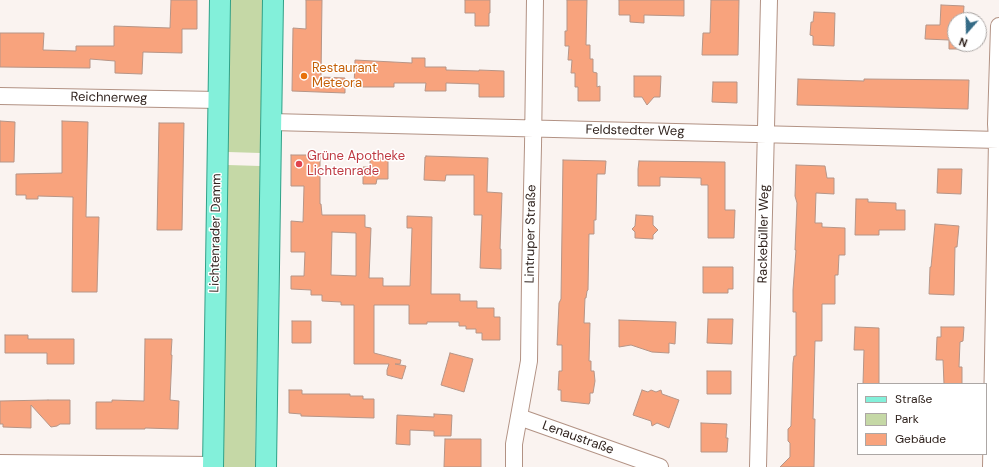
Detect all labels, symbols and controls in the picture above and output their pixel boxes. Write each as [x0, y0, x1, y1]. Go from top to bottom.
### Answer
north arrow [947, 12, 987, 52]
text: N [957, 34, 969, 50]
place label: Restaurant Meteora [312, 61, 377, 92]
marker: Restaurant Meteora [299, 71, 309, 81]
street label: Reichnerweg [71, 90, 147, 106]
street label: Feldstedter Weg [585, 122, 685, 140]
place label: Grüne Apotheke Lichtenrade [307, 149, 405, 180]
marker: Grüne Apotheke Lichtenrade [294, 159, 304, 169]
street label: Lichtenrader Damm [207, 173, 225, 293]
street label: Lintruper Straße [522, 184, 540, 284]
street label: Rackebüller Weg [755, 184, 773, 284]
legend [857, 383, 987, 455]
text: Straße [895, 391, 932, 407]
text: Park [895, 411, 919, 427]
street label: Lenaustraße [540, 418, 616, 458]
text: Gebäude [895, 431, 946, 447]

